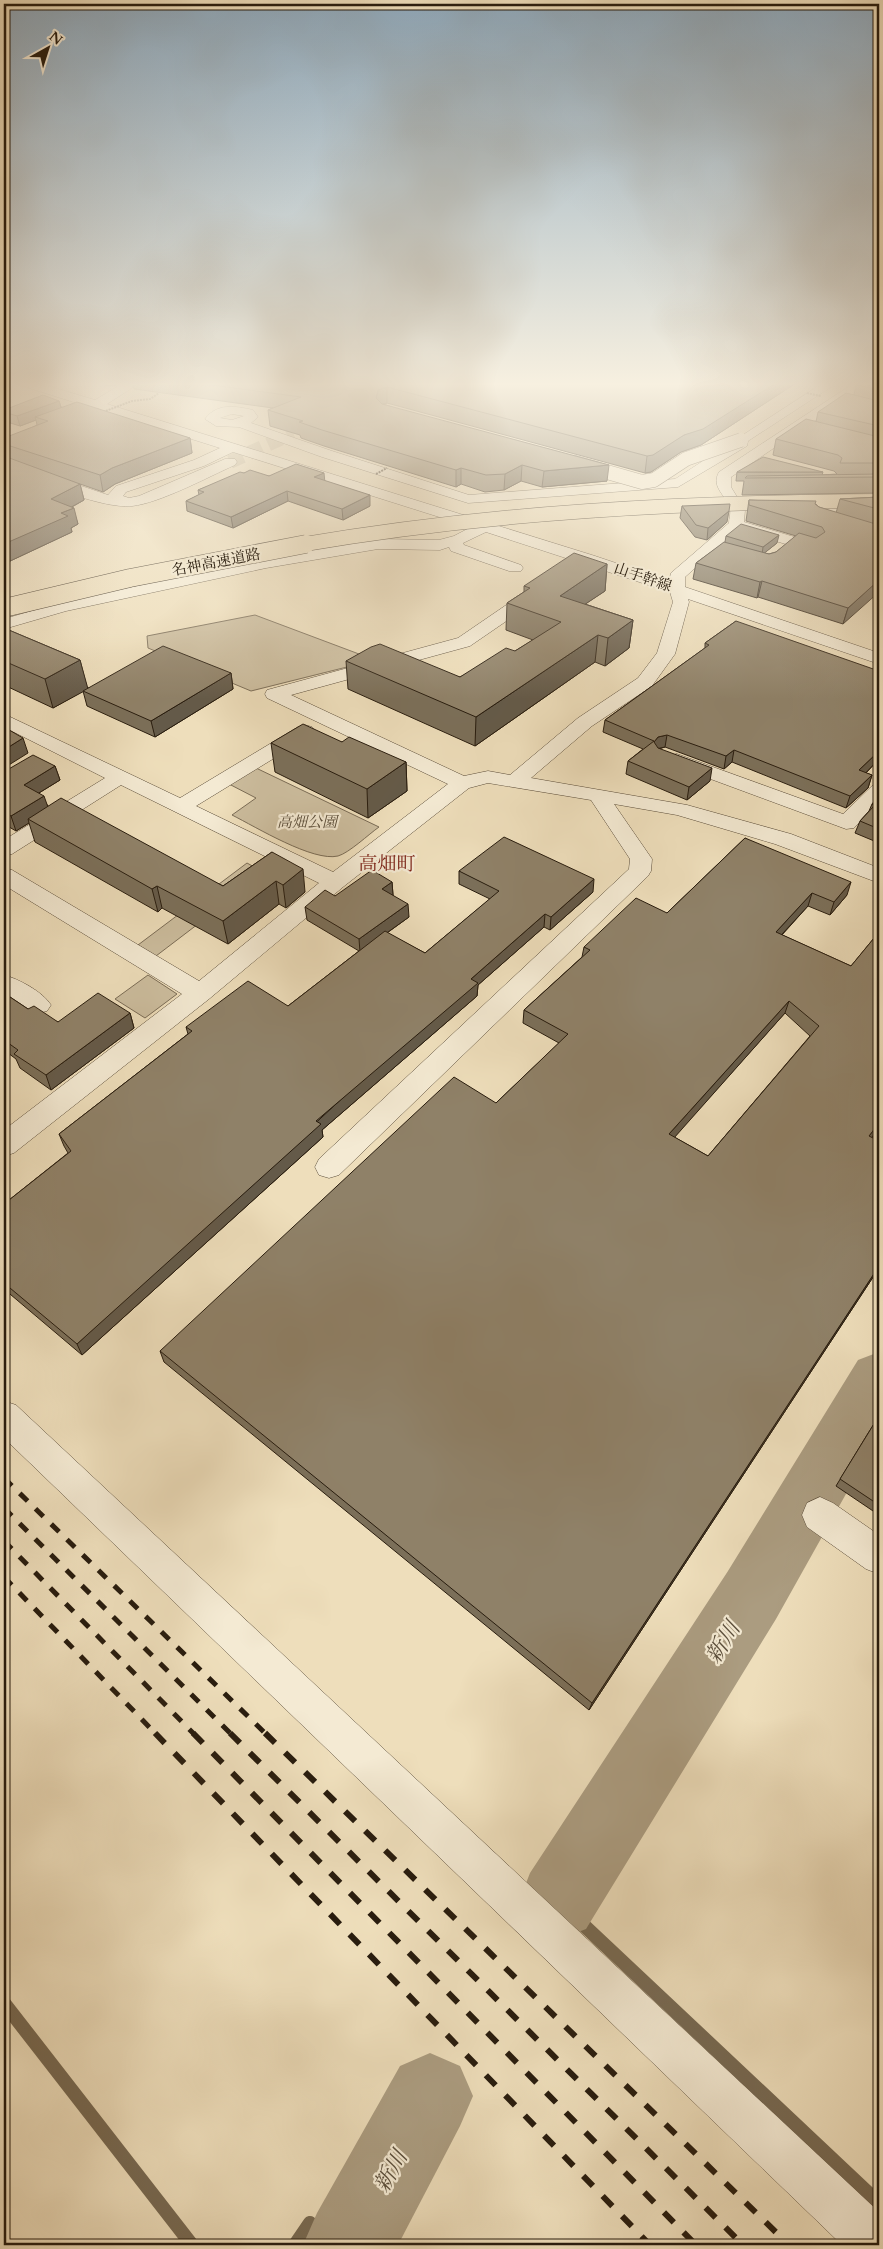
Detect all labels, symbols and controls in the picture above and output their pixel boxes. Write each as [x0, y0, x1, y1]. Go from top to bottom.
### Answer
north arrow [22, 22, 72, 72]
text: N [45, 27, 67, 49]
street label: 名神高速道路 [170, 544, 262, 580]
street label: 山手幹線 [611, 558, 675, 596]
park label: 高畑公園 [277, 812, 340, 832]
district label: 高畑町 [358, 851, 416, 877]
water label: 新川 [698, 1614, 748, 1669]
water label: 新川 [367, 2143, 416, 2198]

